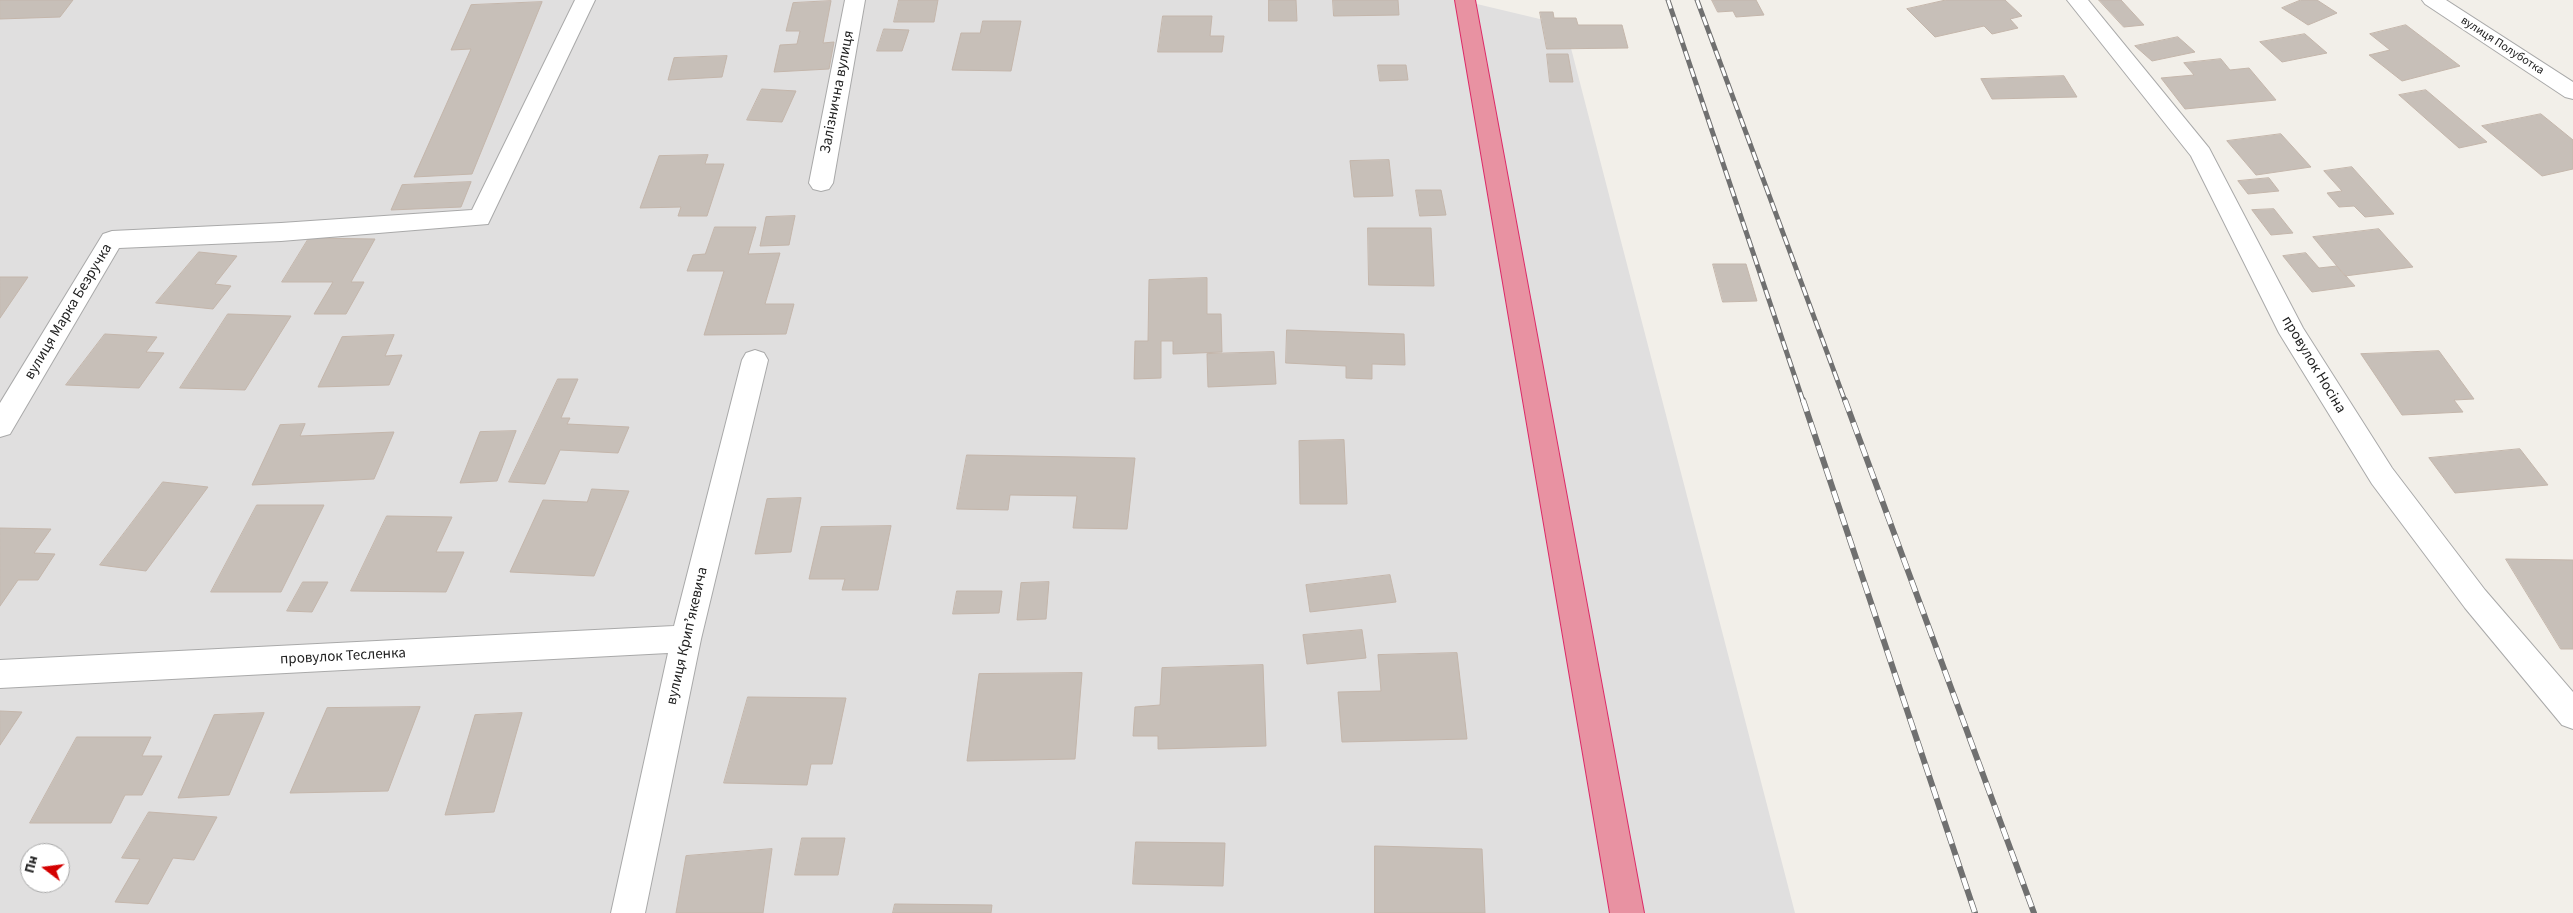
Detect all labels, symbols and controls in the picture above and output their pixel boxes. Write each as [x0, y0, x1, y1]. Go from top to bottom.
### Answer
street label: вулиця Полуботка [2458, 14, 2546, 78]
street label: Залізнична вулиця [817, 29, 859, 155]
street label: вулиця Марка Безручка [21, 241, 117, 383]
street label: провулок Носіна [2277, 313, 2349, 417]
street label: вулиця Крипʼякевича [663, 565, 713, 707]
street label: провулок Тесленка [280, 645, 406, 669]
north arrow [20, 843, 70, 893]
text: Пн [20, 853, 43, 875]

